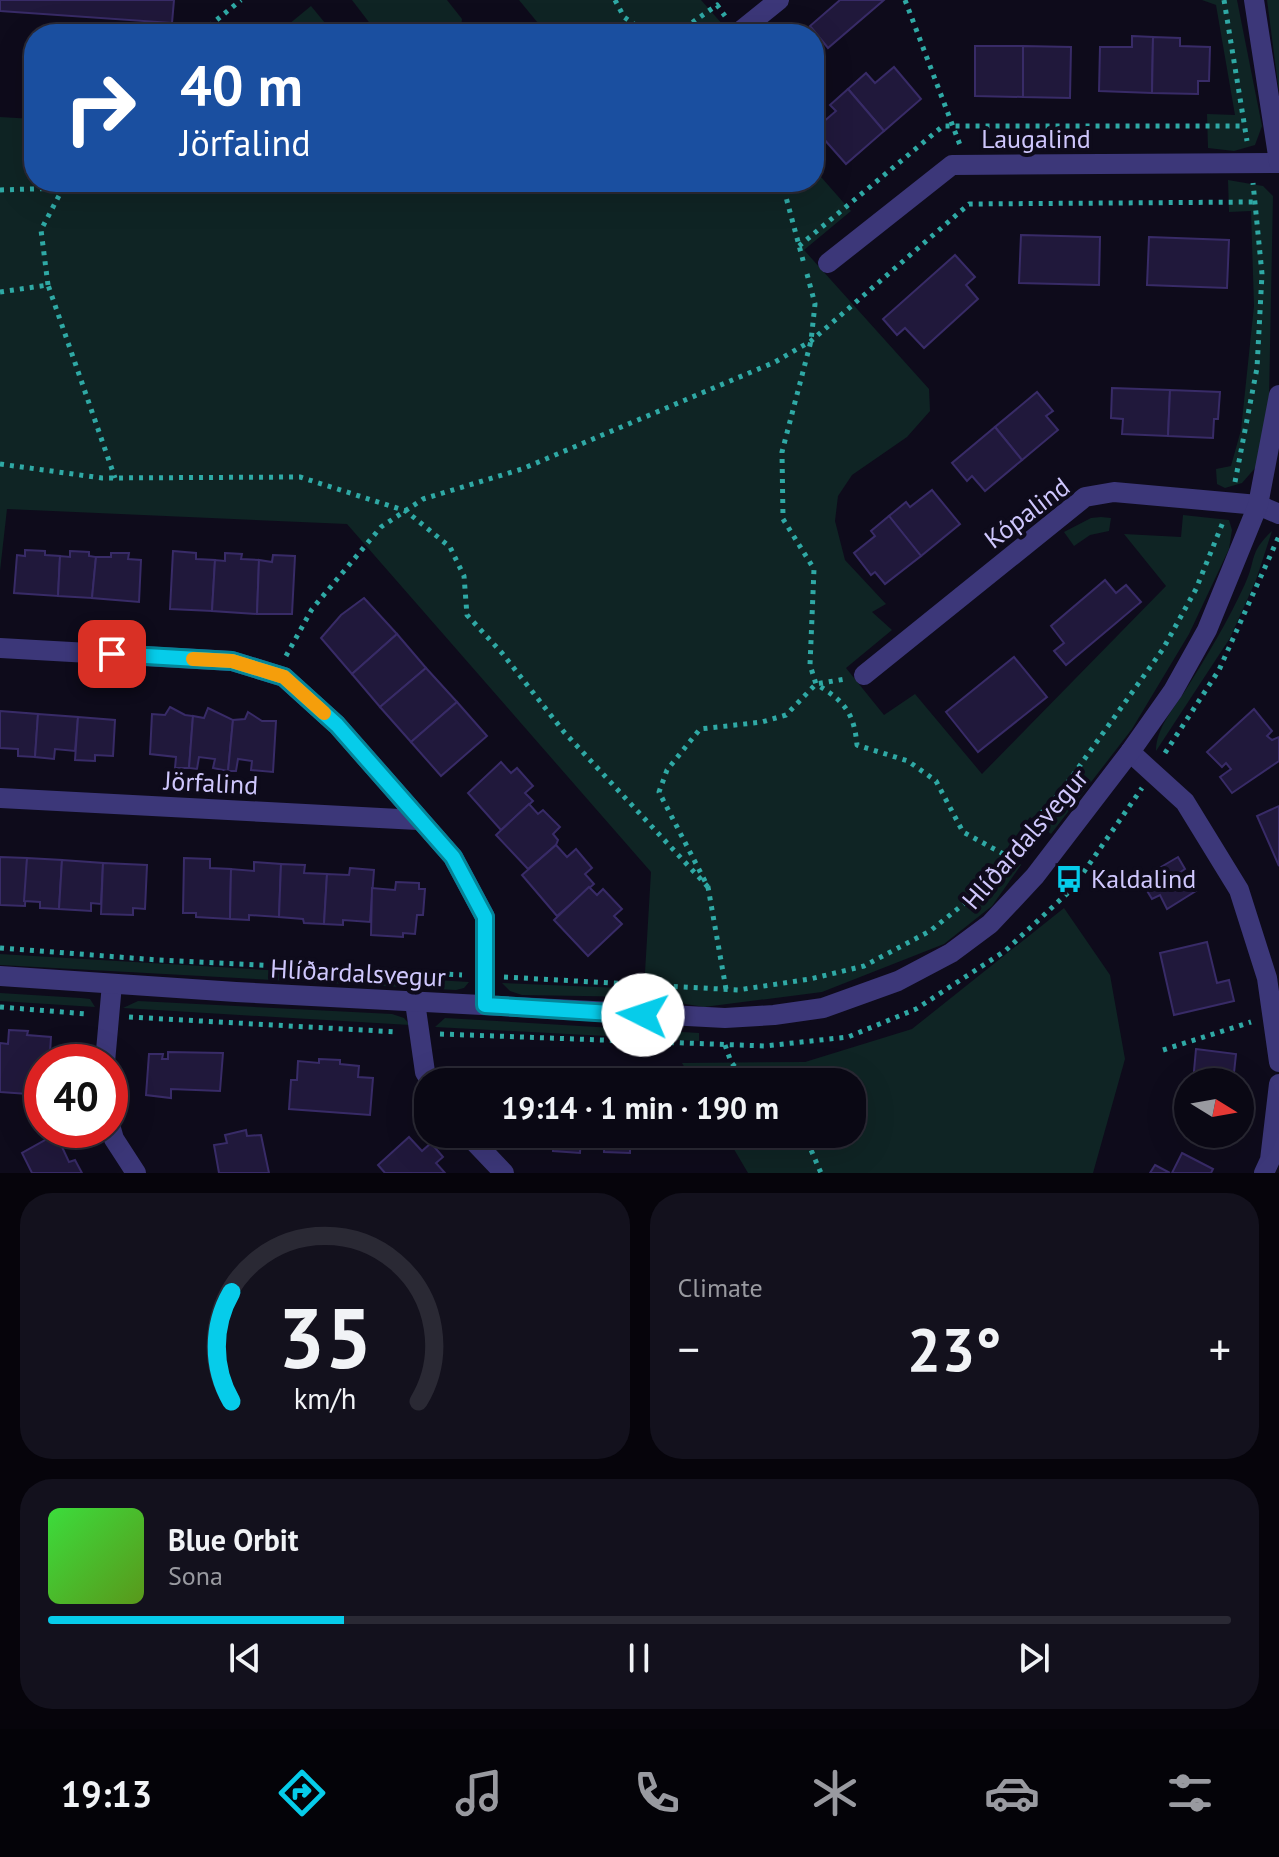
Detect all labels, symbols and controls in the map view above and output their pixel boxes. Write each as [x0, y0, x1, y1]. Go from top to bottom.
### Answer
text: 40 m [180, 49, 303, 121]
icon: right [48, 56, 152, 160]
text: Jörfalind [180, 119, 311, 166]
street label: Laugalind [981, 122, 1091, 155]
street label: Kópalind [978, 470, 1076, 555]
pin [78, 620, 146, 688]
icon: arrive [90, 632, 134, 676]
street label: Hlíðardalsvegur [955, 761, 1095, 916]
street label: Jörfalind [162, 764, 259, 801]
place label: Kaldalind [1091, 862, 1196, 895]
bus stop icon: Kaldalind [1054, 864, 1084, 894]
street label: Hlíðardalsvegur [269, 951, 447, 994]
position arrow [601, 973, 685, 1057]
speed limit sign: 40 [24, 1044, 128, 1148]
north arrow [1174, 1068, 1254, 1148]
map controls [1174, 1068, 1254, 1148]
text: 19:14 · 1 min · 190 m [501, 1088, 779, 1127]
text: Climate [678, 1271, 763, 1304]
text: 35 [278, 1283, 372, 1391]
text: 23° [907, 1310, 1001, 1388]
text: − [678, 1320, 700, 1377]
text: + [1209, 1320, 1231, 1377]
text: km/h [293, 1380, 356, 1417]
text: Blue Orbit [168, 1520, 298, 1559]
text: Sona [168, 1559, 223, 1592]
icon: previous [223, 1636, 267, 1680]
icon: pause [617, 1636, 661, 1680]
icon: next [1012, 1636, 1056, 1680]
icon: directions [274, 1765, 330, 1821]
icon: music [451, 1765, 507, 1821]
icon: phone [629, 1765, 685, 1821]
icon: climate [807, 1765, 863, 1821]
icon: car [984, 1765, 1040, 1821]
icon: filters [1162, 1765, 1218, 1821]
text: 19:13 [61, 1770, 152, 1817]

